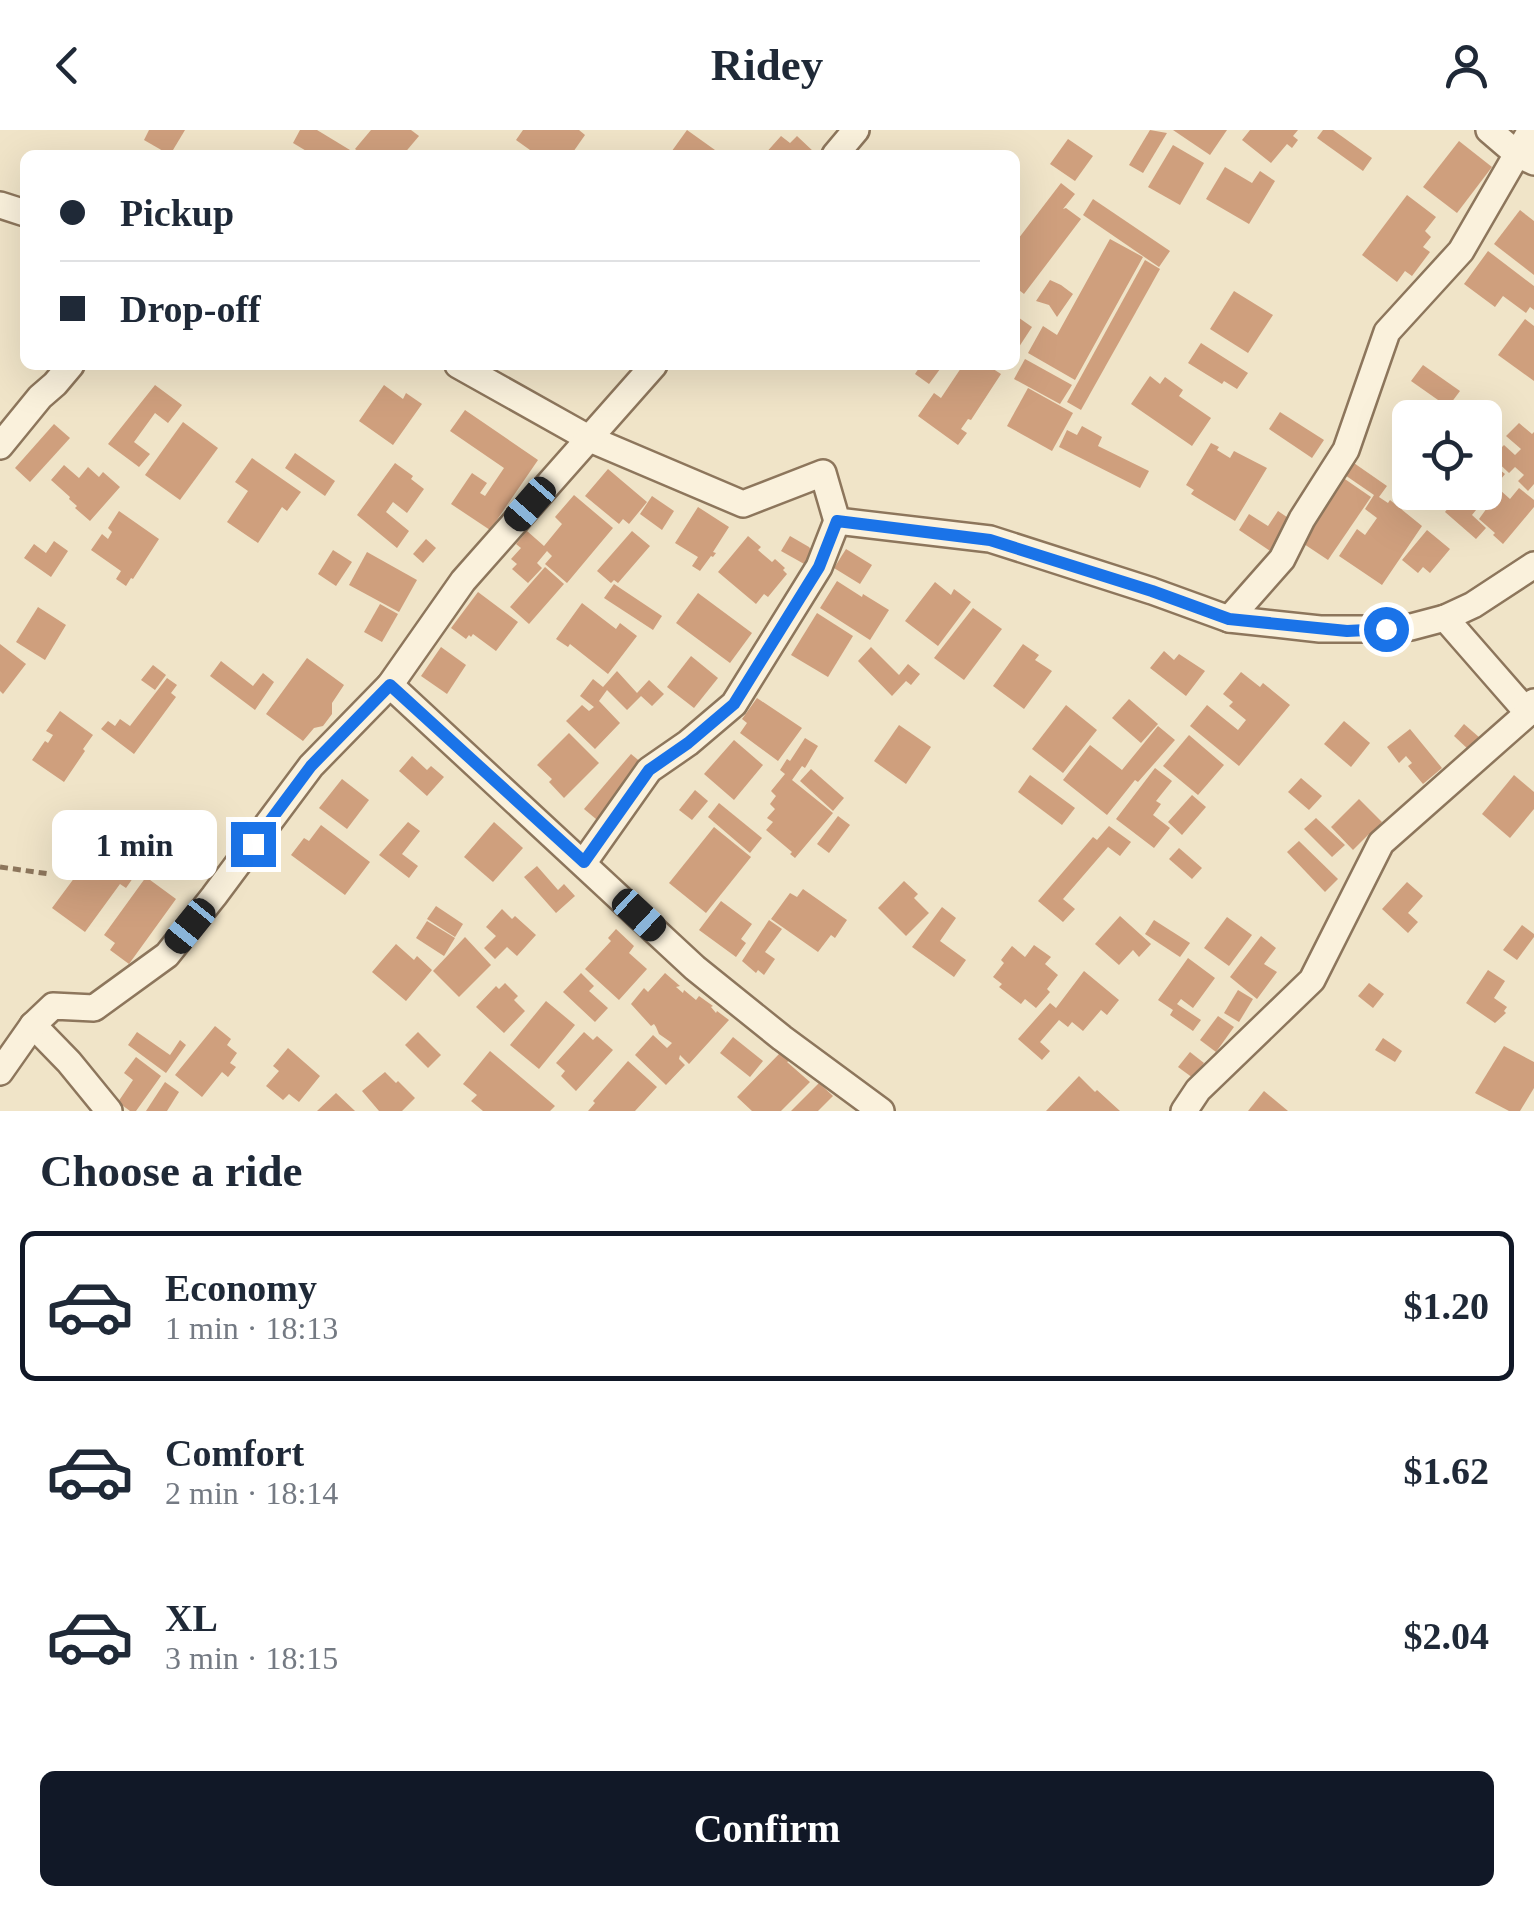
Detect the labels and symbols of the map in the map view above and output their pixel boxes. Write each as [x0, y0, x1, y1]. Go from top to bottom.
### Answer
car [499, 472, 561, 536]
route start [1364, 607, 1409, 652]
callout: 1 min [53, 809, 218, 879]
route end [231, 822, 276, 867]
car [607, 884, 671, 946]
car [159, 893, 221, 959]

